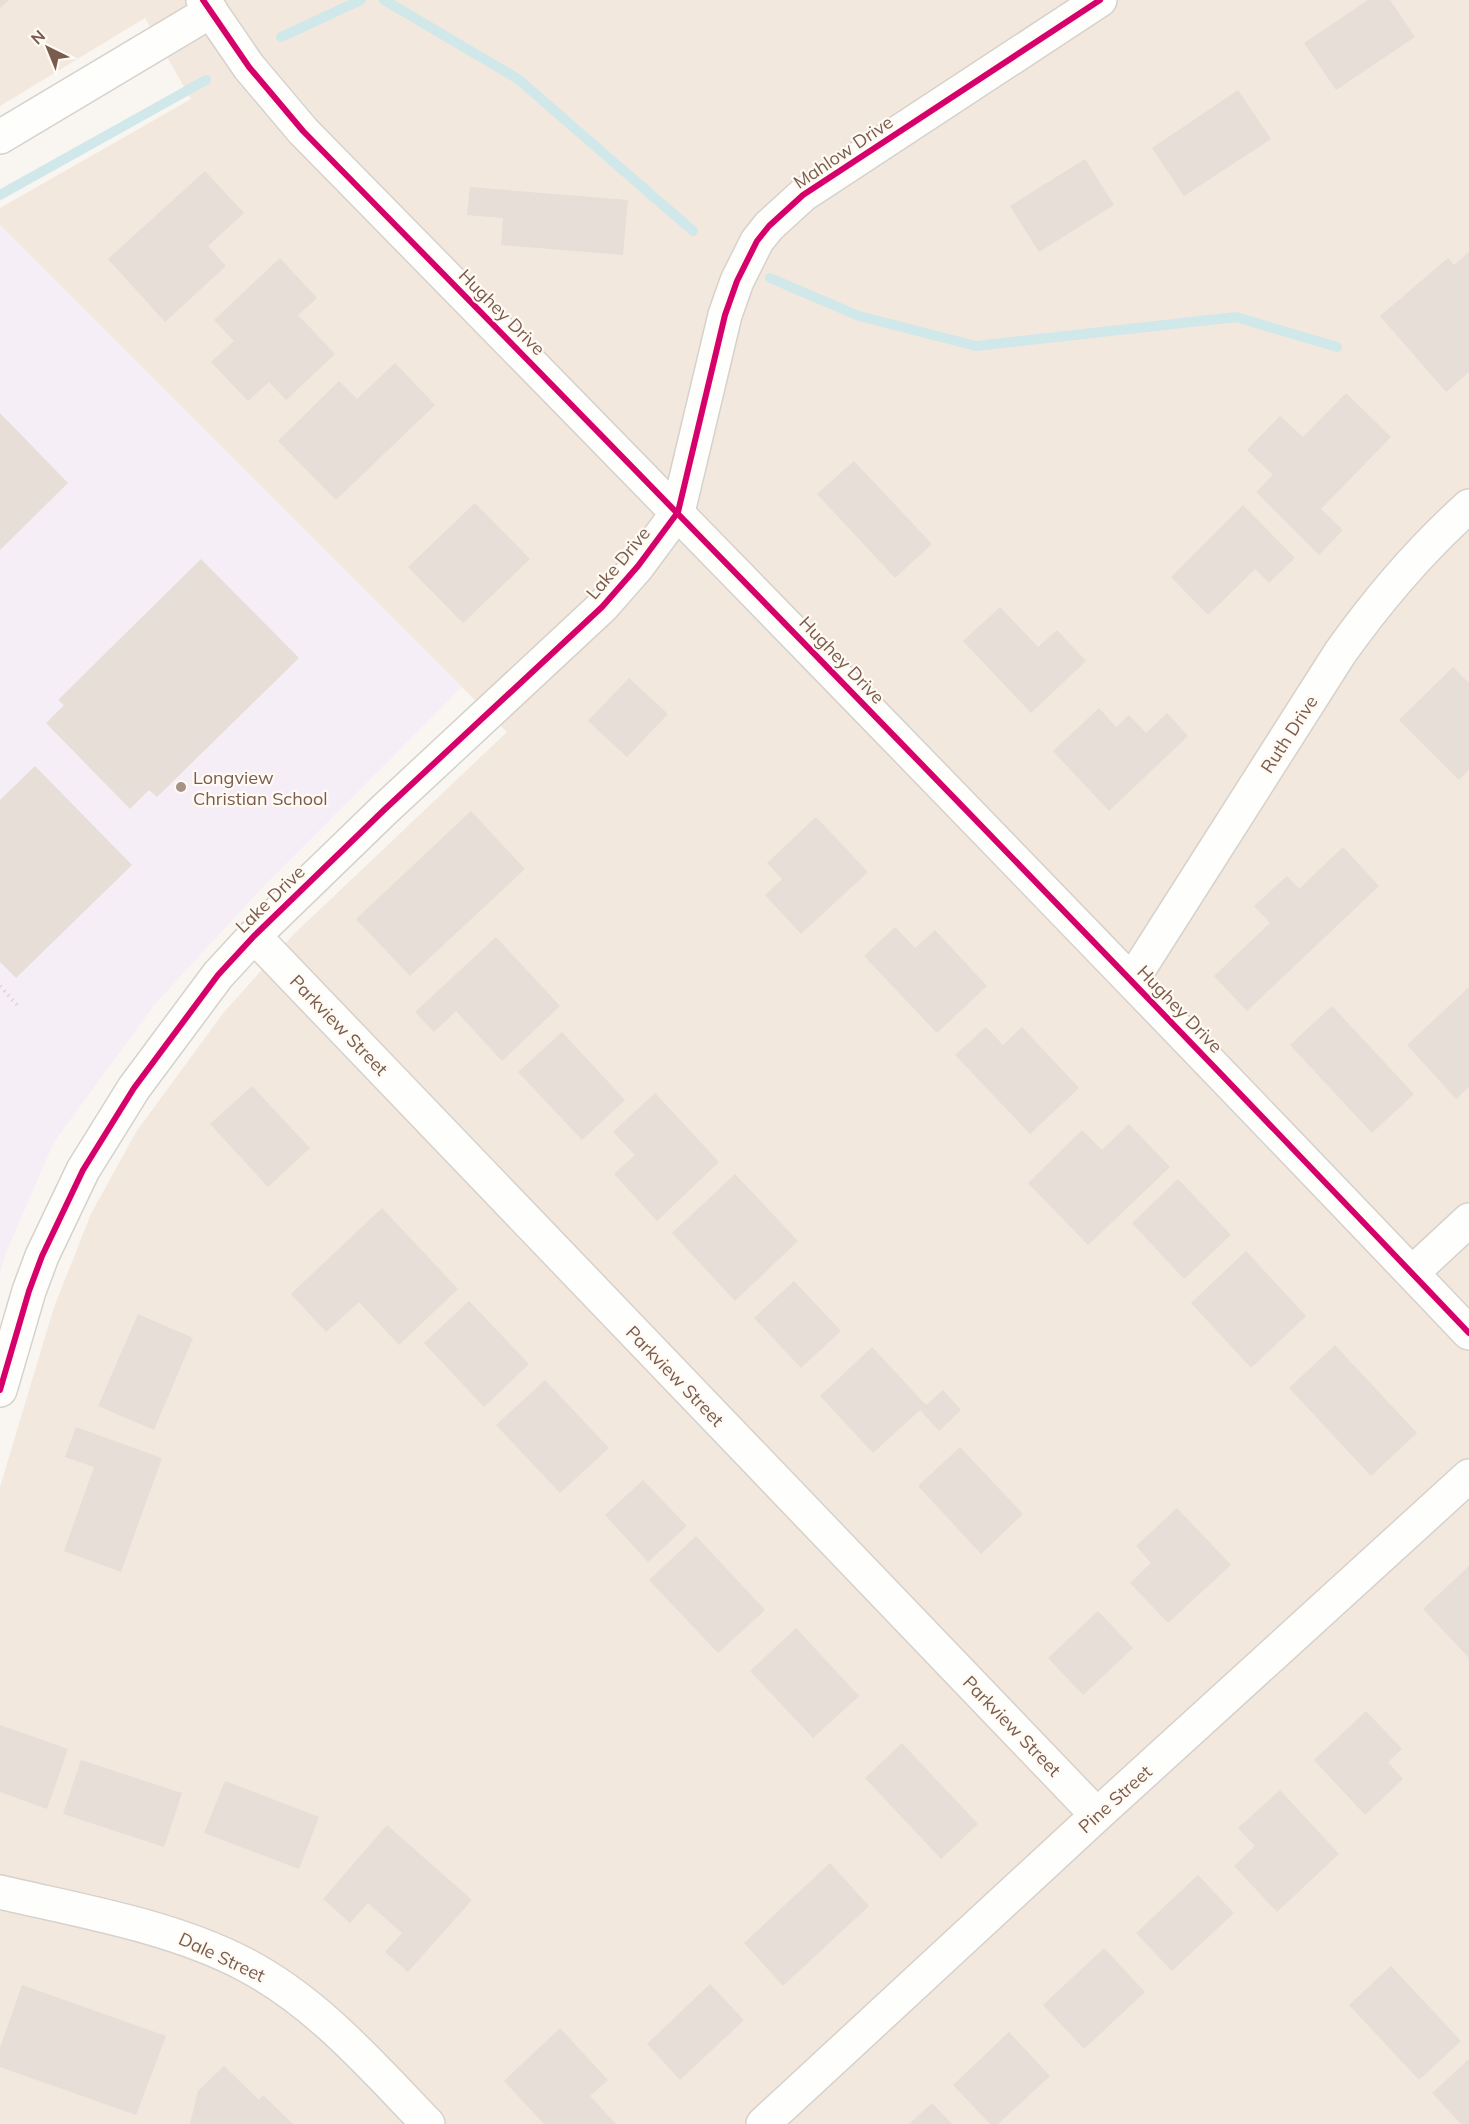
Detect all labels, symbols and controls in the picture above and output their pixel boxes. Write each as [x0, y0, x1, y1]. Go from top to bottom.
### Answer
north arrow [18, 18, 78, 78]
text: N [27, 26, 49, 48]
street label: Mahlow Drive [789, 110, 897, 194]
street label: Hughey Drive [454, 264, 550, 360]
street label: Lake Drive [581, 522, 655, 604]
street label: Hughey Drive [794, 611, 890, 709]
street label: Ruth Drive [1255, 691, 1323, 777]
place label: Longview Christian School [193, 766, 328, 810]
marker: Longview Christian School [174, 780, 188, 794]
street label: Lake Drive [230, 860, 310, 938]
street label: Hughey Drive [1132, 960, 1228, 1058]
street label: Parkview Street [285, 970, 393, 1080]
street label: Parkview Street [621, 1321, 729, 1431]
street label: Parkview Street [958, 1671, 1066, 1781]
street label: Pine Street [1074, 1760, 1156, 1838]
street label: Dale Street [175, 1927, 269, 1987]

